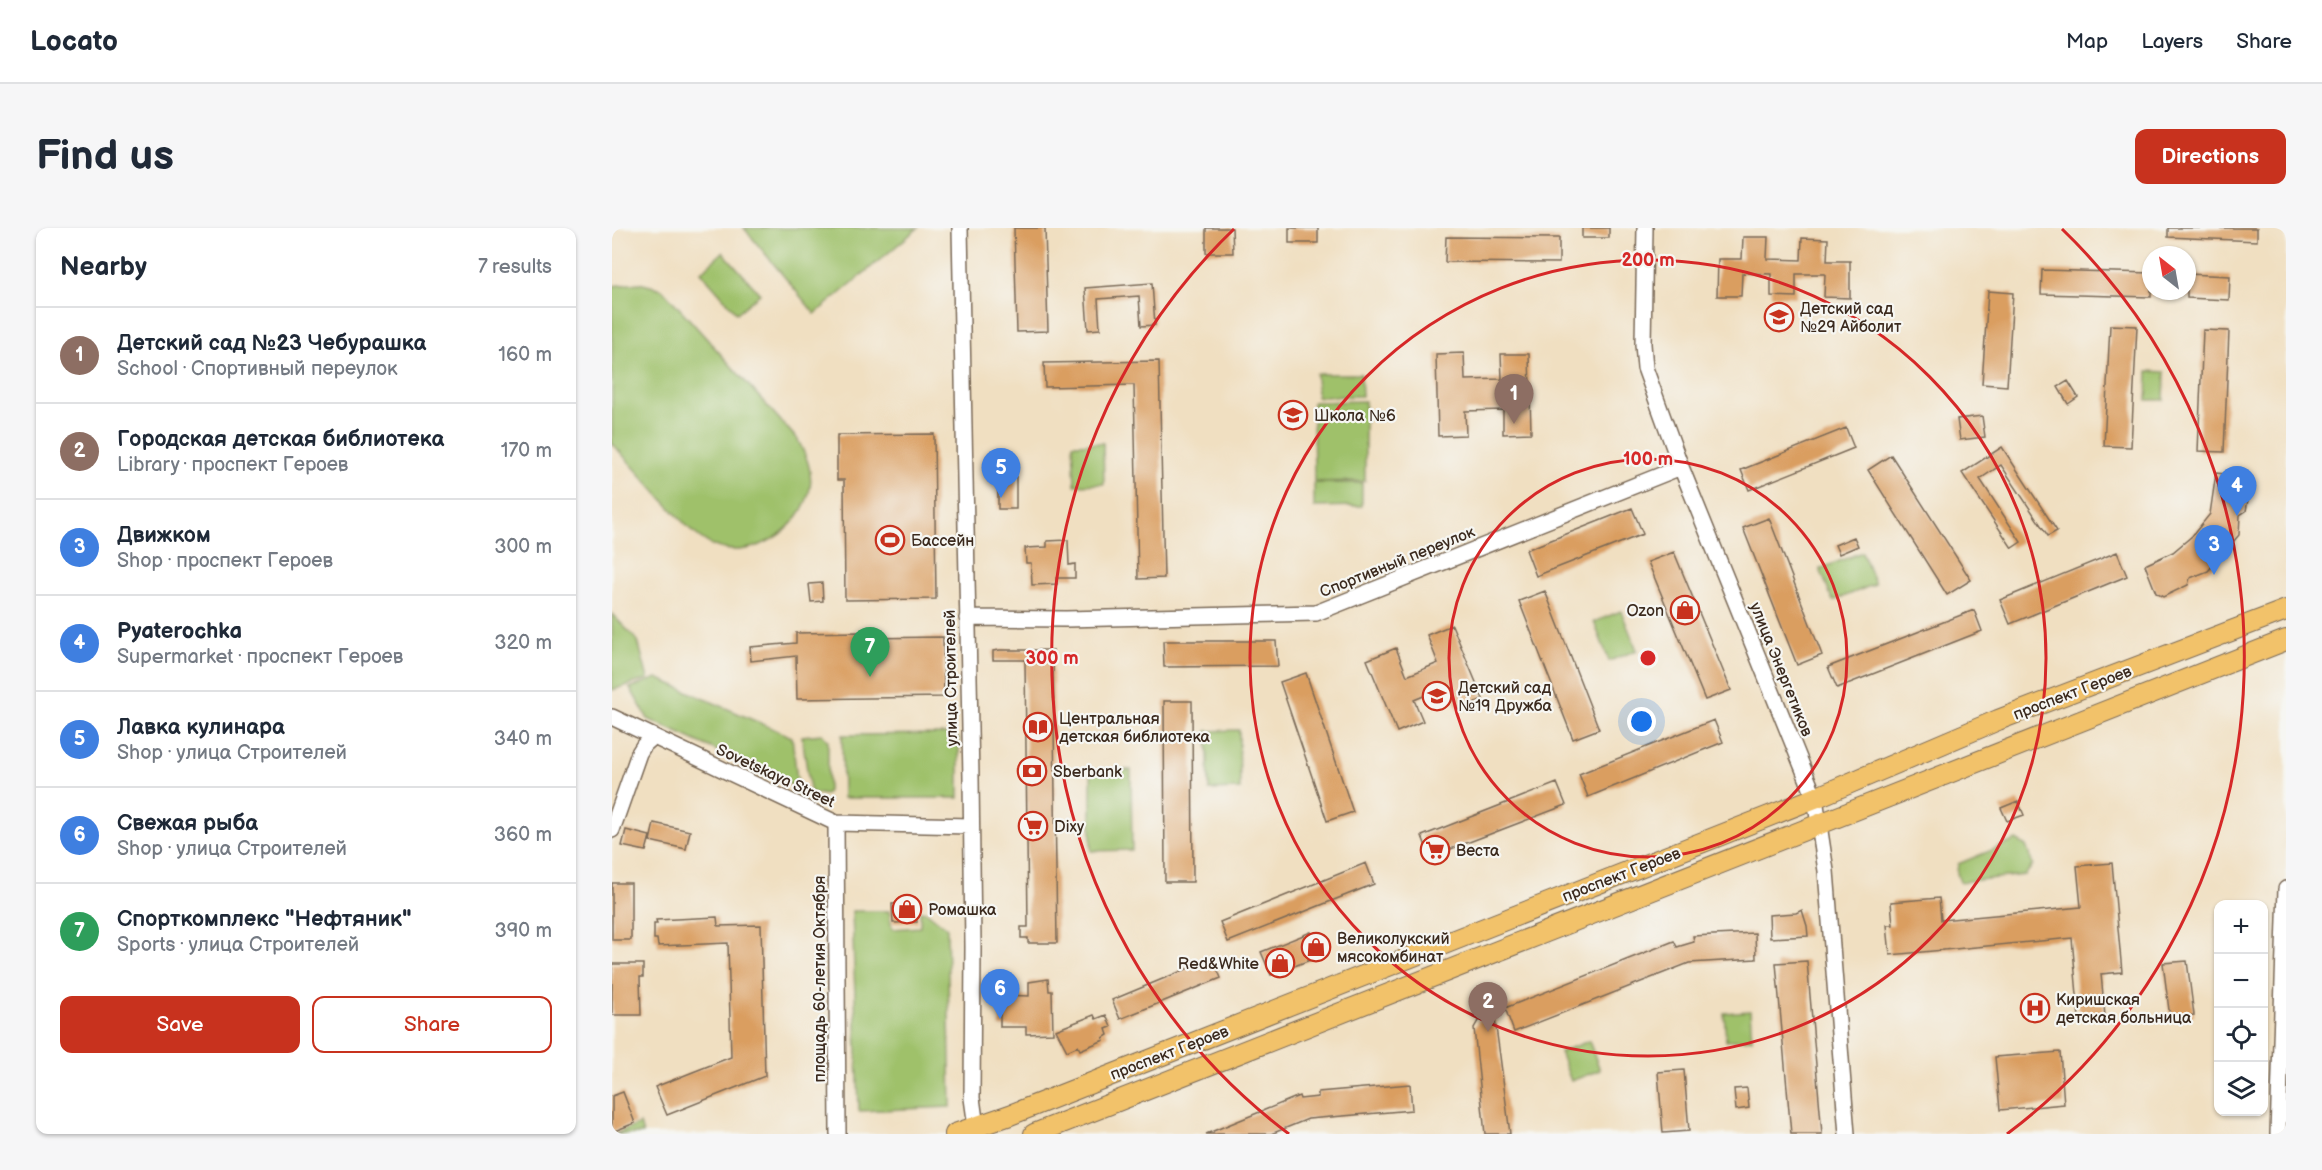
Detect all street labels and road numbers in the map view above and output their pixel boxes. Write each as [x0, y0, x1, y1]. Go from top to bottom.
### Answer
street label: Спортивный переулок [1317, 522, 1478, 602]
street label: улица Энергетиков [1745, 600, 1816, 740]
street label: улица Строителей [941, 609, 962, 746]
street label: проспект Героев [2011, 662, 2135, 725]
street label: Sovetskaya Street [713, 741, 838, 812]
street label: проспект Героев [1560, 844, 1684, 907]
street label: площадь 60-летия Октября [811, 875, 830, 1082]
street label: проспект Героев [1108, 1022, 1232, 1085]

